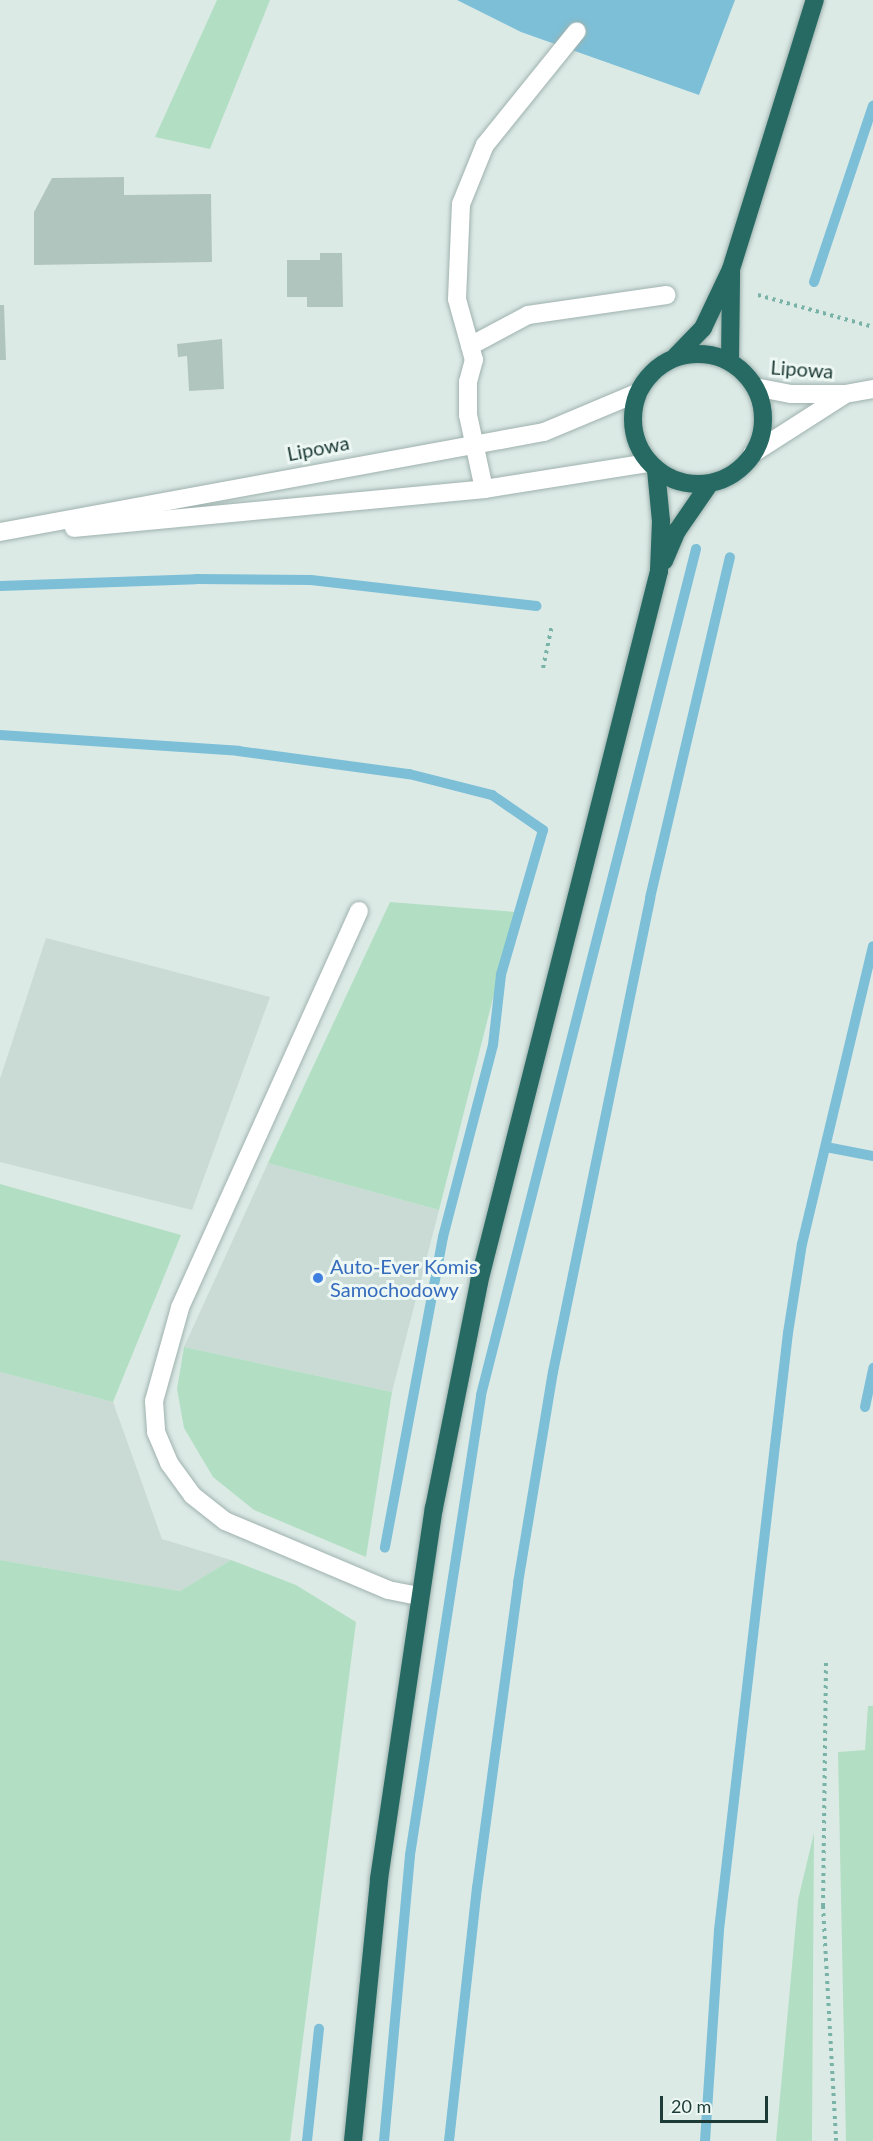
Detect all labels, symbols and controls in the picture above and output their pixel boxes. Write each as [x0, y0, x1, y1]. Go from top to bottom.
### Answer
street label: Lipowa [770, 355, 834, 383]
street label: Lipowa [285, 430, 351, 466]
place label: Auto-Ever Komis Samochodowy [330, 1254, 478, 1301]
marker: Auto-Ever Komis Samochodowy [311, 1271, 325, 1285]
scale bar [663, 2084, 771, 2122]
text: 20 m [671, 2095, 711, 2117]

